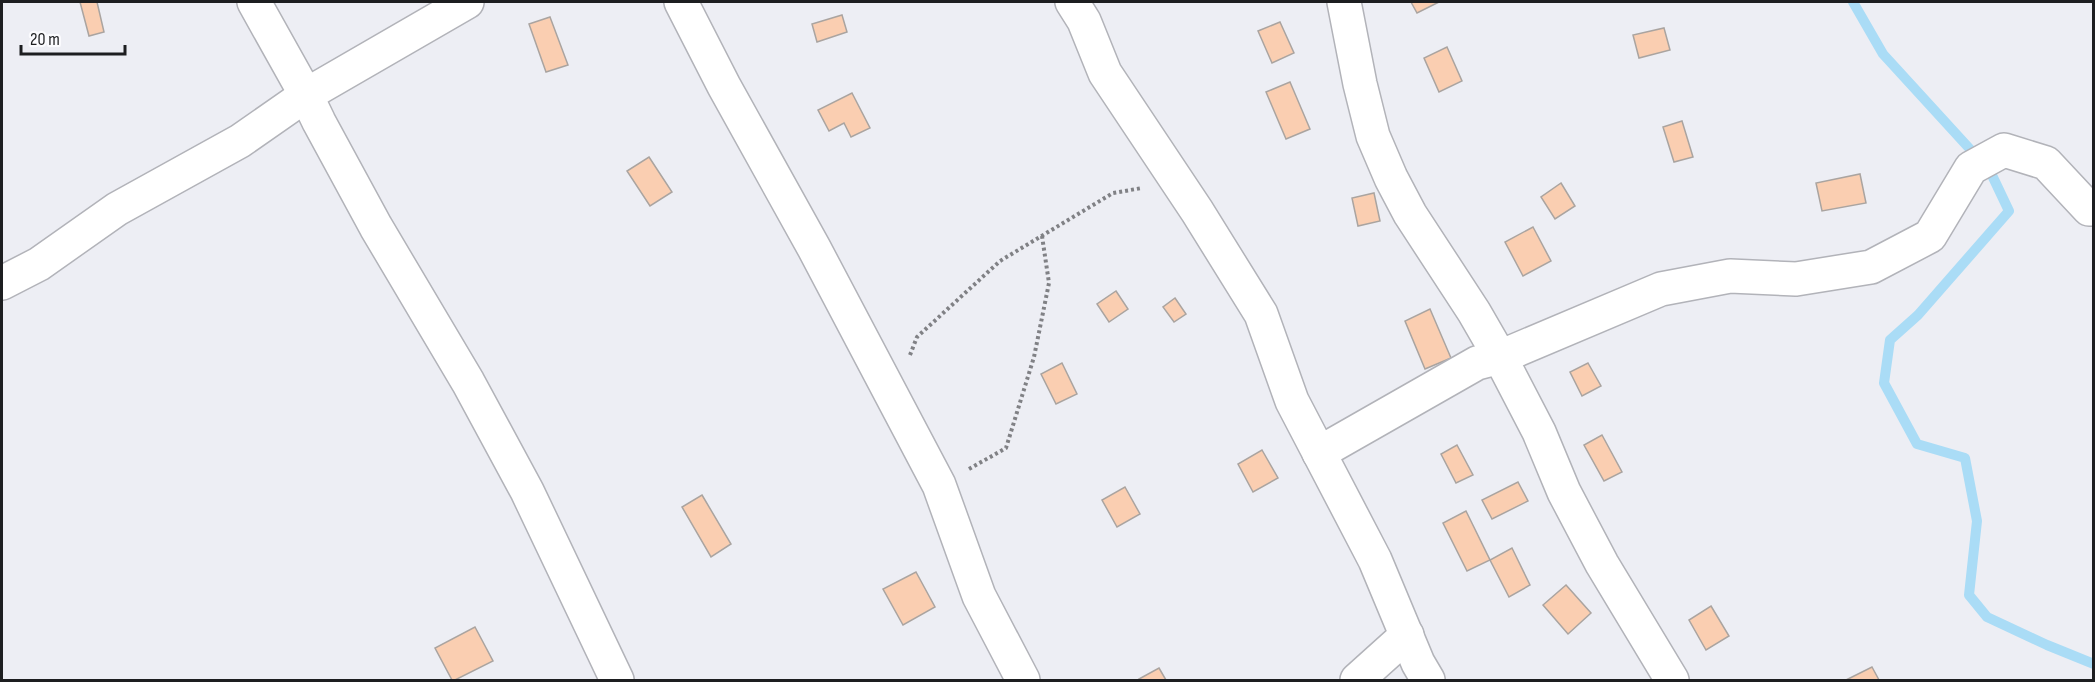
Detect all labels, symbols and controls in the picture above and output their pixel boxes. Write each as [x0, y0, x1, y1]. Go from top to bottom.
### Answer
scale bar [21, 18, 124, 56]
text: 20 m [30, 29, 60, 50]

